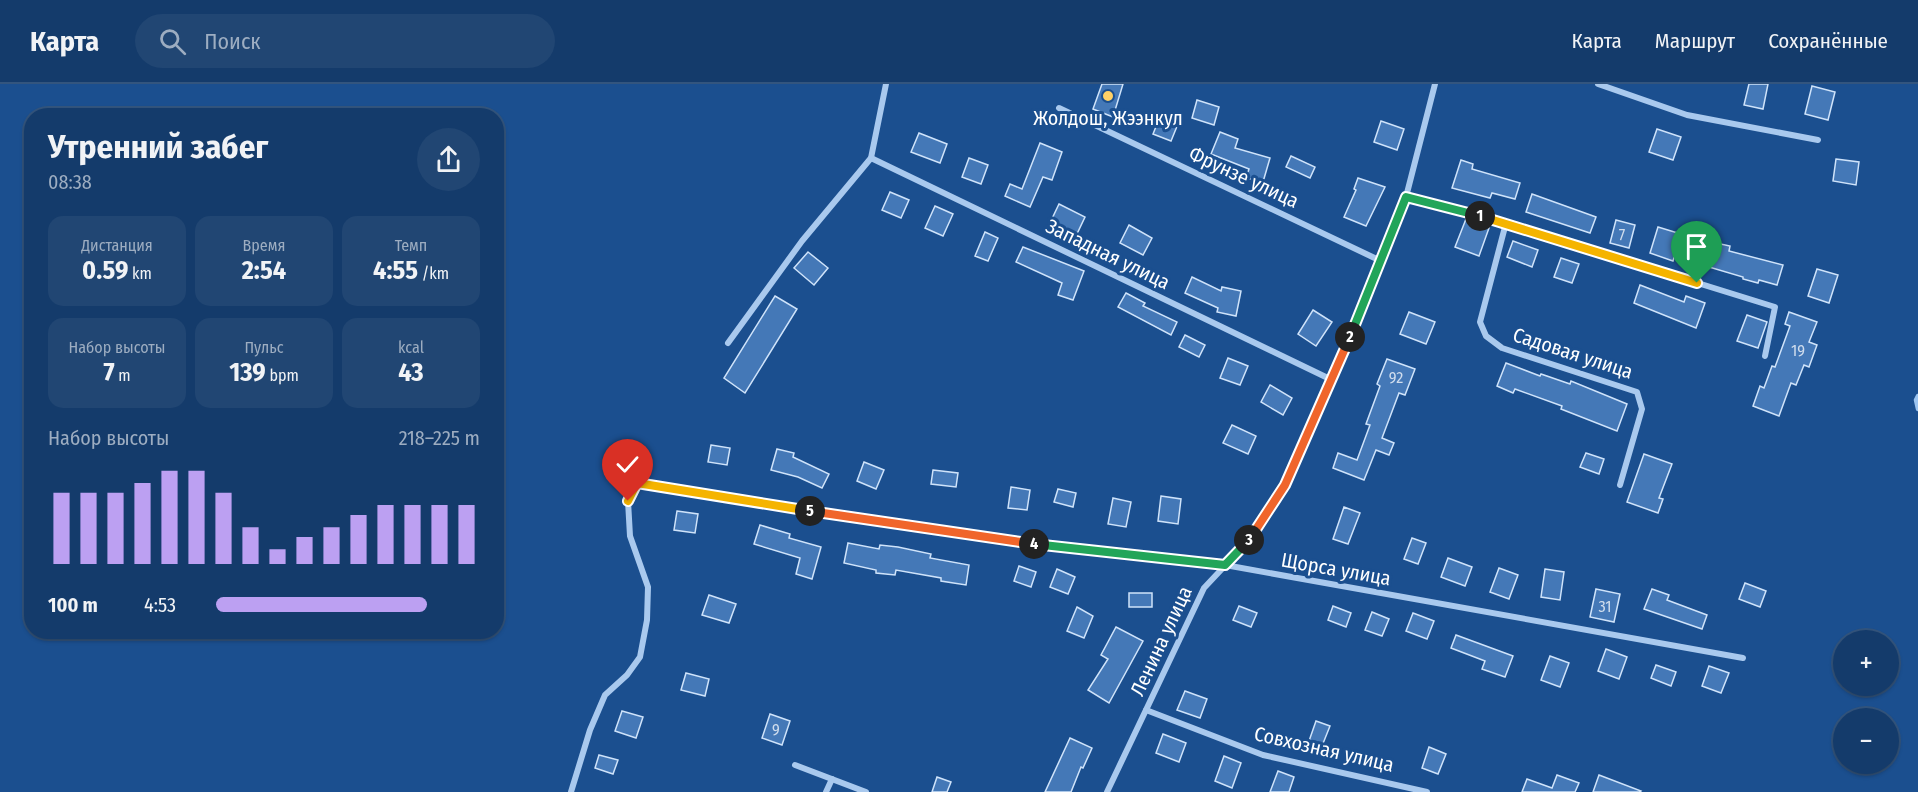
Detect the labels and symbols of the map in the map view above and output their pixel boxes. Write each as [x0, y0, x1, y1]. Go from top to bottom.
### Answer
marker: Жолдош, Жээнкул [1101, 89, 1115, 103]
place label: Жолдош, Жээнкул [1033, 106, 1183, 130]
street label: Фрунзе улица [1185, 141, 1303, 213]
pin: 1 [1465, 201, 1495, 231]
street label: Западная улица [1042, 214, 1174, 294]
pin [1671, 221, 1722, 283]
house number: 7 [1619, 225, 1626, 244]
pin: 2 [1335, 322, 1365, 352]
street label: Садовая улица [1510, 322, 1636, 384]
house number: 19 [1791, 341, 1805, 360]
house number: 92 [1389, 368, 1403, 387]
pin [602, 439, 653, 501]
pin: 5 [795, 496, 825, 526]
pin: 3 [1234, 525, 1264, 555]
pin: 4 [1019, 529, 1049, 559]
street label: Щорса улица [1279, 548, 1393, 590]
street label: Ленина улица [1125, 582, 1197, 700]
house number: 31 [1598, 597, 1612, 616]
house number: 9 [772, 720, 780, 739]
street label: Совхозная улица [1252, 721, 1396, 777]

